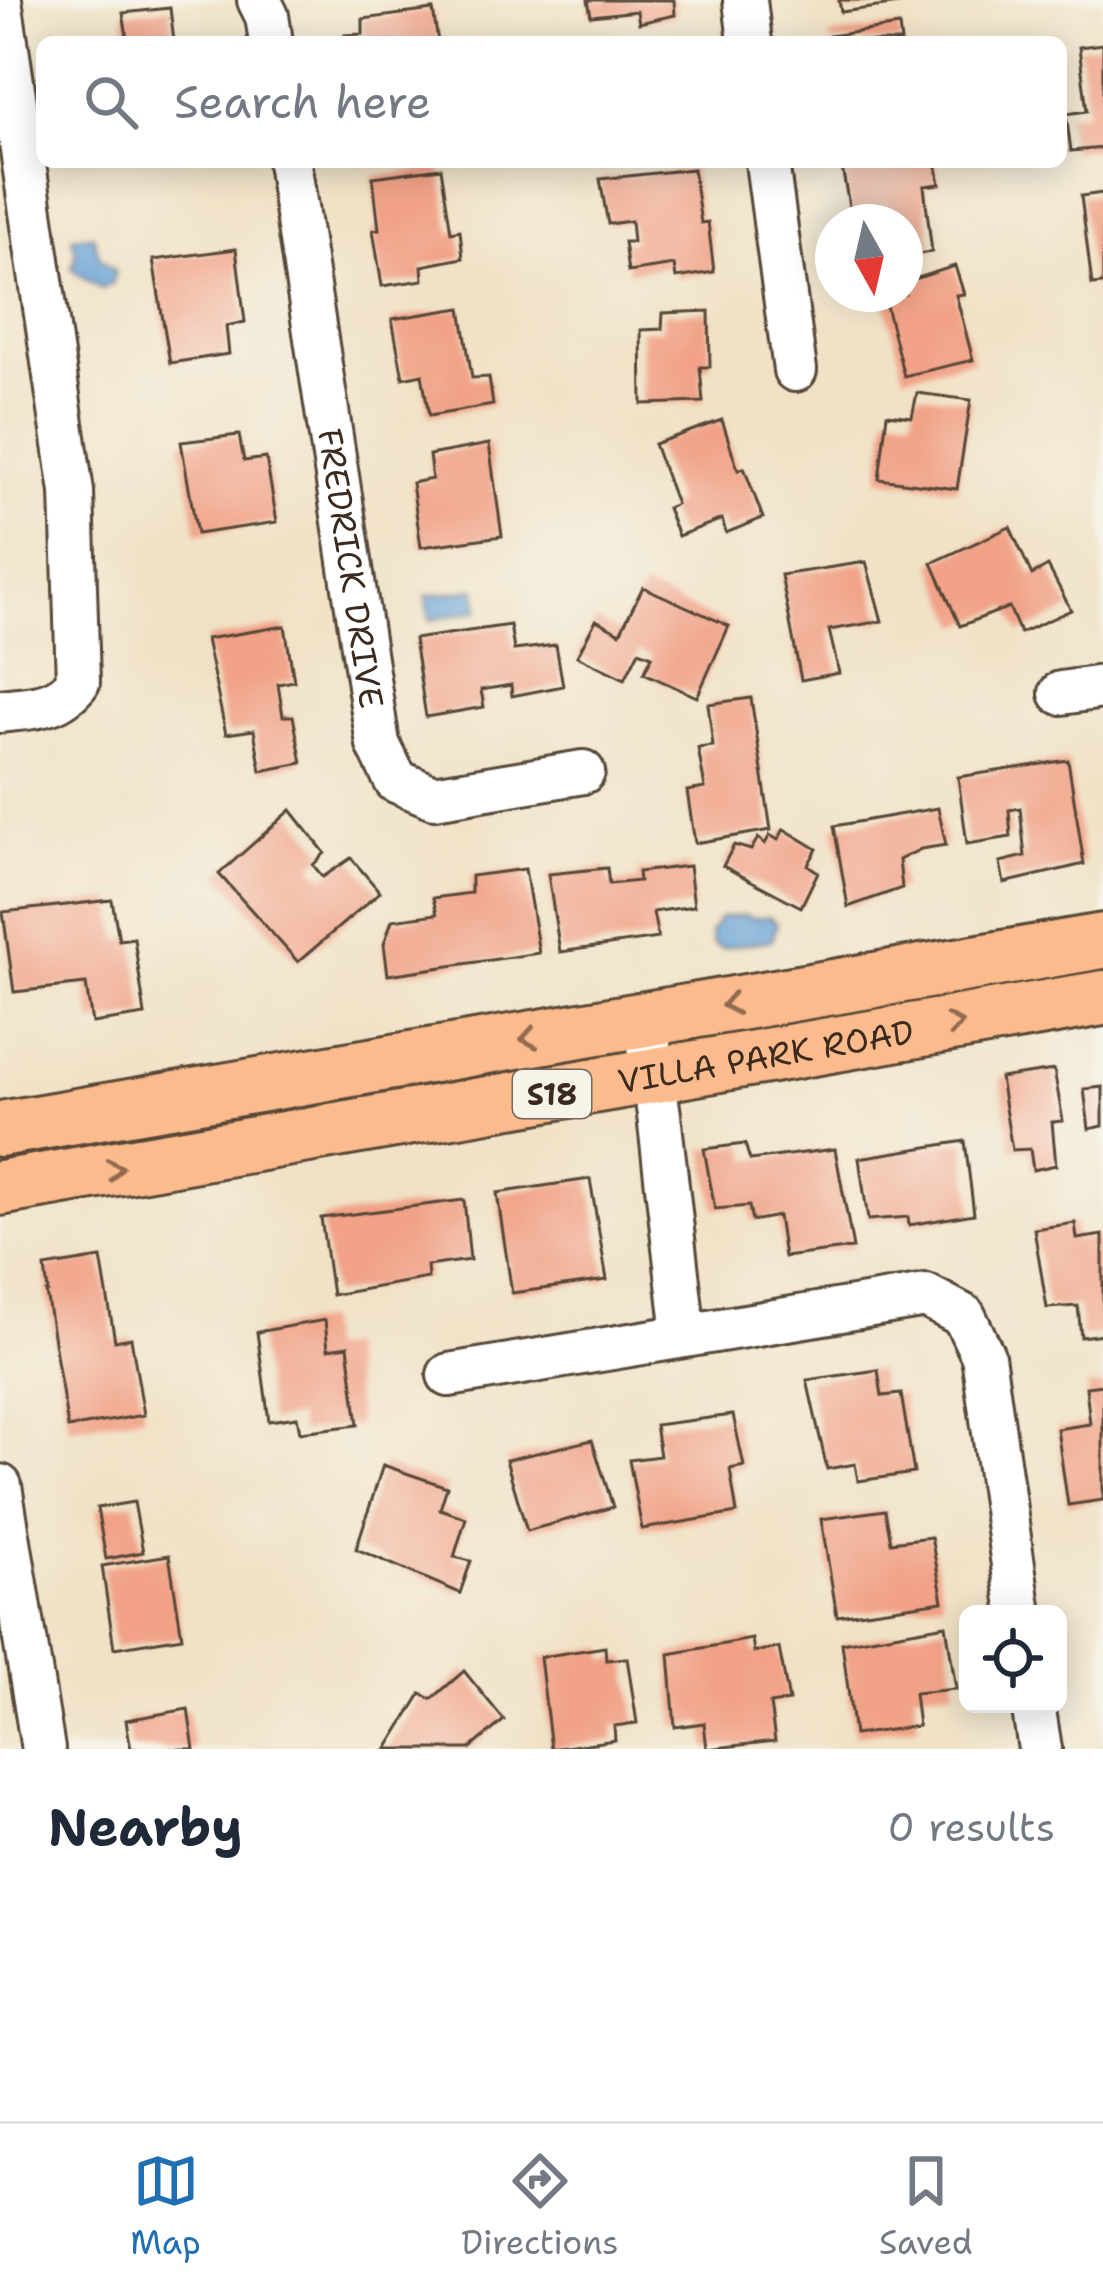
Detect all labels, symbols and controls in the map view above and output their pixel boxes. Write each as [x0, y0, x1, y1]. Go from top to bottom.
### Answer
search box [36, 36, 1067, 168]
icon: search [78, 69, 144, 135]
text: Search here [174, 72, 431, 132]
north arrow [815, 204, 923, 312]
street label: FREDRICK DRIVE [308, 425, 395, 711]
one-way arrow [720, 990, 740, 1015]
street label: VILLA PARK ROAD [615, 1009, 917, 1104]
one-way arrow [945, 1012, 965, 1038]
one-way arrow [520, 1024, 540, 1050]
road number: S18 [513, 1070, 591, 1118]
one-way arrow [105, 1157, 125, 1182]
map controls [959, 1605, 1067, 1713]
button: locate [959, 1605, 1067, 1713]
text: Nearby [48, 1793, 243, 1861]
text: 0 results [888, 1801, 1055, 1853]
tab: Map [130, 2148, 201, 2265]
tab: Directions [461, 2148, 619, 2265]
tab: Saved [879, 2148, 973, 2265]

